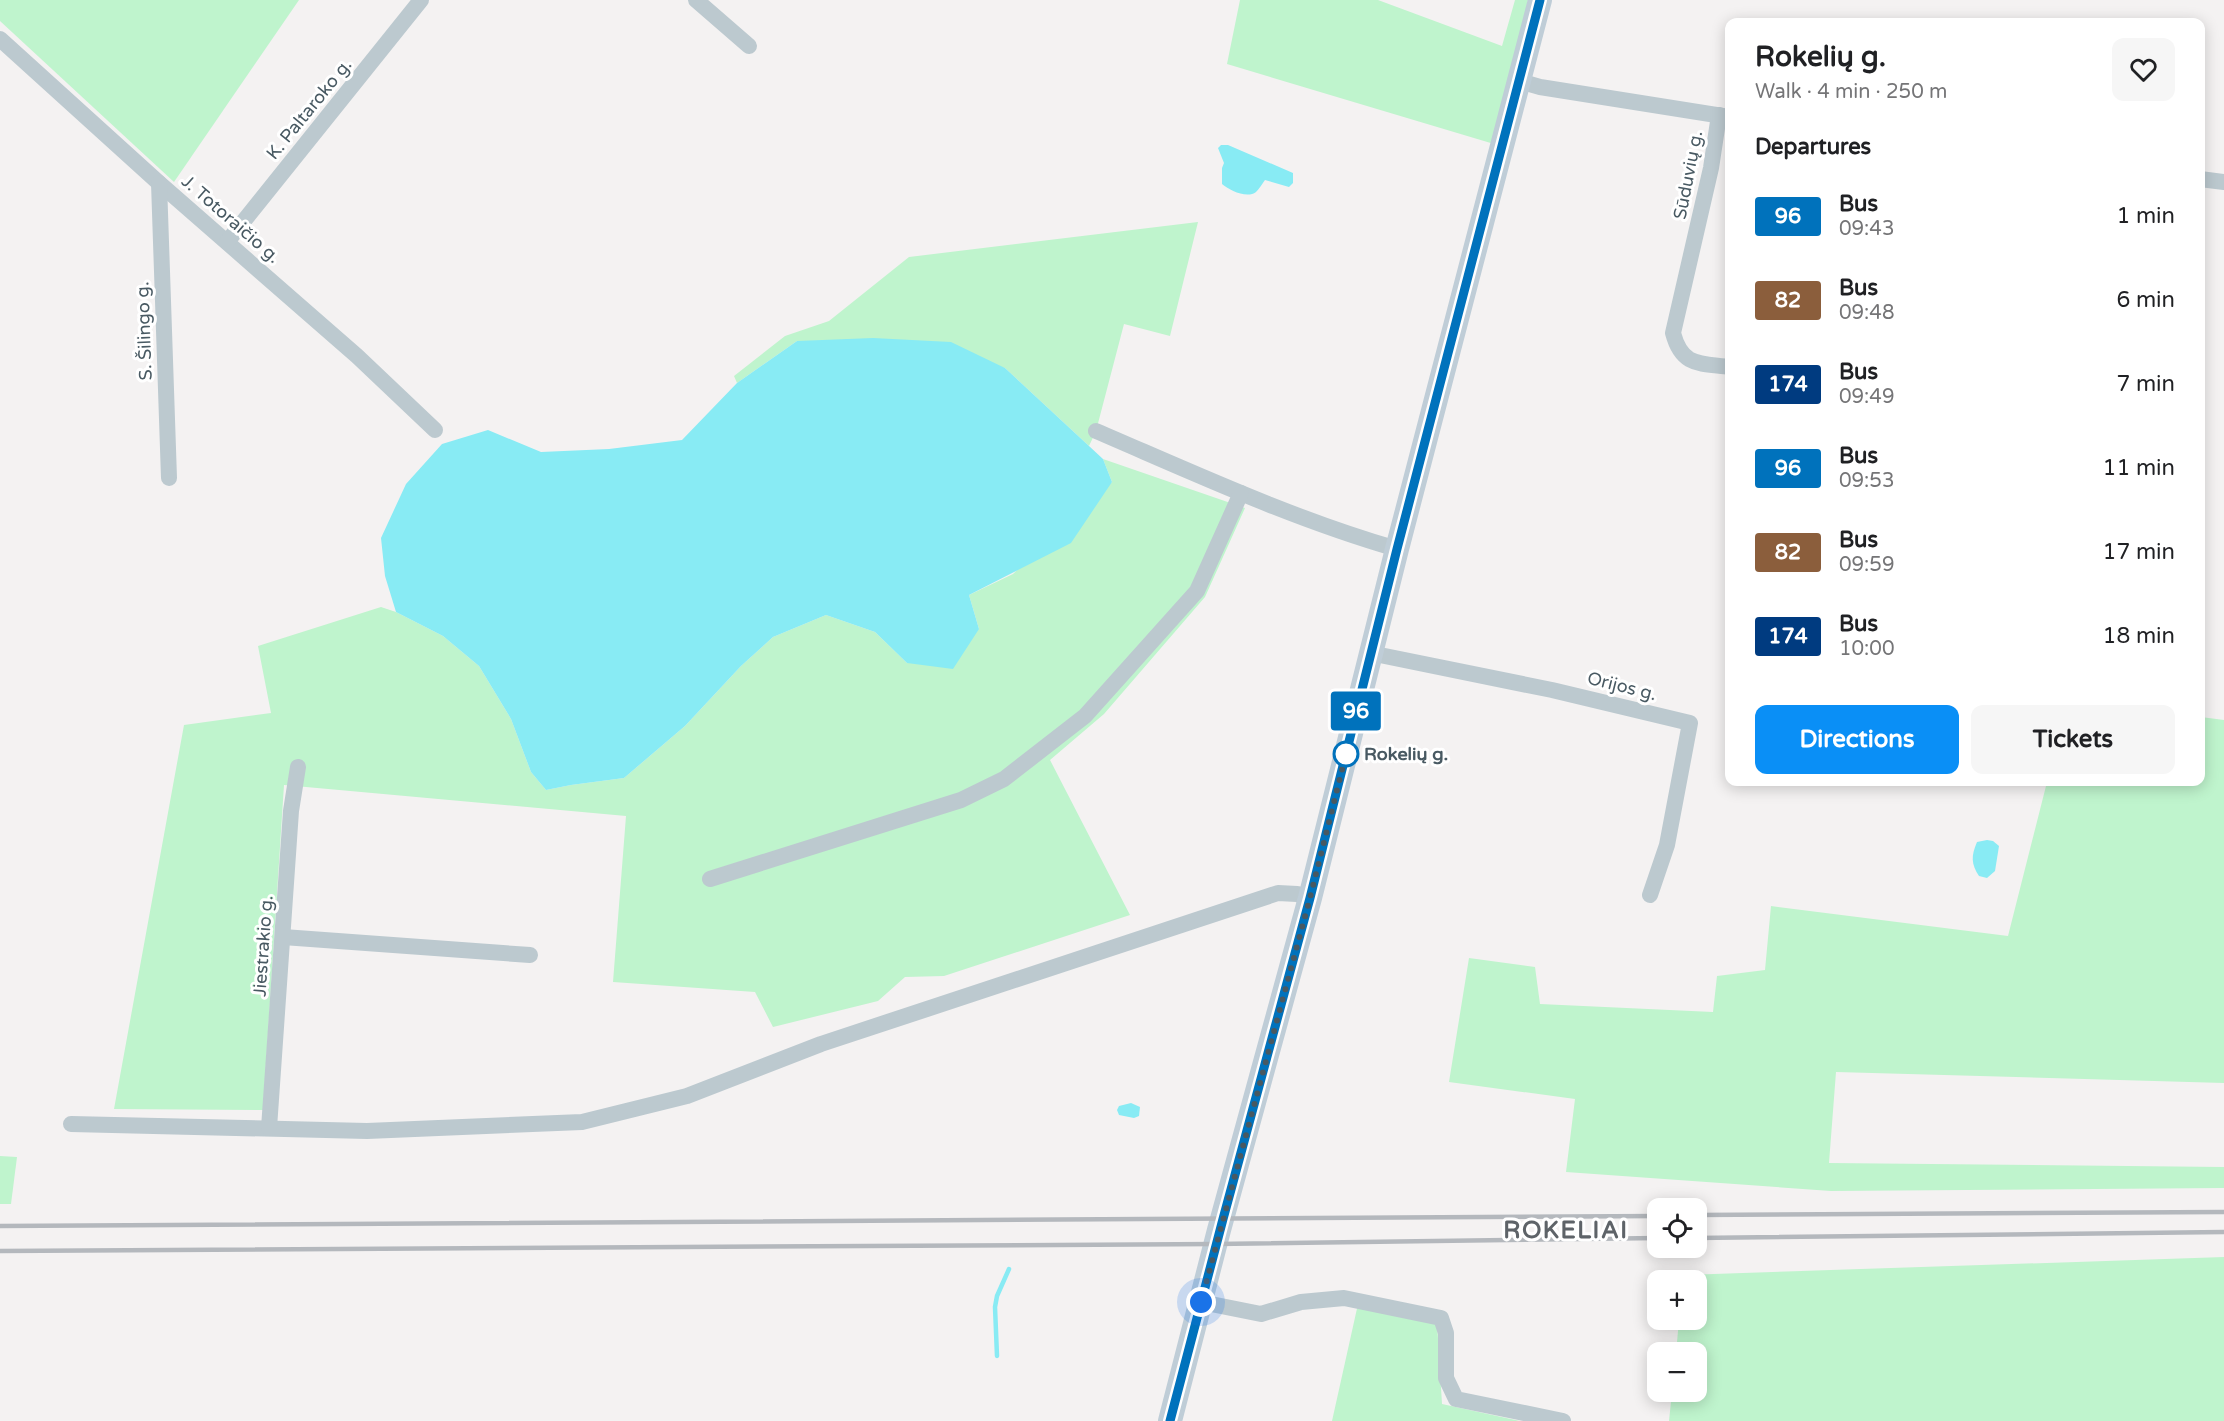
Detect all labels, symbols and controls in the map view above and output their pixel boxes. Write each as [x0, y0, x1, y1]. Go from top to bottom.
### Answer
button: heart [2112, 38, 2175, 101]
text: Rokelių g. [1755, 40, 1886, 74]
street label: K. Paltaroko g. [262, 54, 356, 164]
text: Walk · 4 min · 250 m [1755, 80, 1947, 104]
street label: Sūduvių g. [1669, 129, 1707, 221]
text: Departures [1755, 134, 1871, 160]
street label: J. Totoraičio g. [177, 170, 285, 268]
text: Bus [1839, 191, 1878, 217]
text: 1 min [2116, 203, 2175, 229]
text: 96 [1775, 204, 1801, 229]
text: 09:43 [1839, 217, 1894, 241]
text: Bus [1839, 275, 1878, 301]
street label: S. Šilingo g. [131, 281, 157, 381]
text: 6 min [2116, 287, 2175, 313]
text: 82 [1775, 288, 1801, 313]
text: 09:48 [1839, 301, 1894, 325]
text: Bus [1839, 359, 1878, 385]
text: 7 min [2116, 371, 2175, 397]
text: 174 [1768, 372, 1808, 397]
text: 09:49 [1839, 385, 1894, 409]
text: Bus [1839, 443, 1878, 469]
text: 11 min [2103, 455, 2175, 481]
text: 96 [1775, 456, 1801, 481]
text: 09:53 [1839, 469, 1894, 493]
text: Bus [1839, 527, 1878, 553]
text: 17 min [2103, 539, 2175, 565]
text: 82 [1775, 540, 1801, 565]
text: 09:59 [1839, 553, 1894, 577]
text: Bus [1839, 611, 1878, 637]
text: 18 min [2103, 623, 2175, 649]
text: 174 [1768, 624, 1808, 649]
text: 10:00 [1839, 637, 1894, 661]
street label: Orijos g. [1585, 667, 1659, 705]
line badge: 96 [1329, 692, 1383, 730]
text: 96 [1343, 699, 1369, 724]
button: Directions [1755, 705, 1959, 774]
button: Tickets [1971, 705, 2175, 774]
marker: Rokelių g. [1333, 741, 1359, 767]
place label: Rokelių g. [1364, 743, 1448, 765]
street label: Jiestrakio g. [248, 895, 278, 997]
map controls [1647, 1198, 1707, 1402]
button: locate [1647, 1198, 1707, 1258]
district label: ROKELIAI [1503, 1216, 1629, 1245]
button: + [1647, 1270, 1707, 1330]
your location [1186, 1287, 1216, 1317]
button: − [1647, 1342, 1707, 1402]

